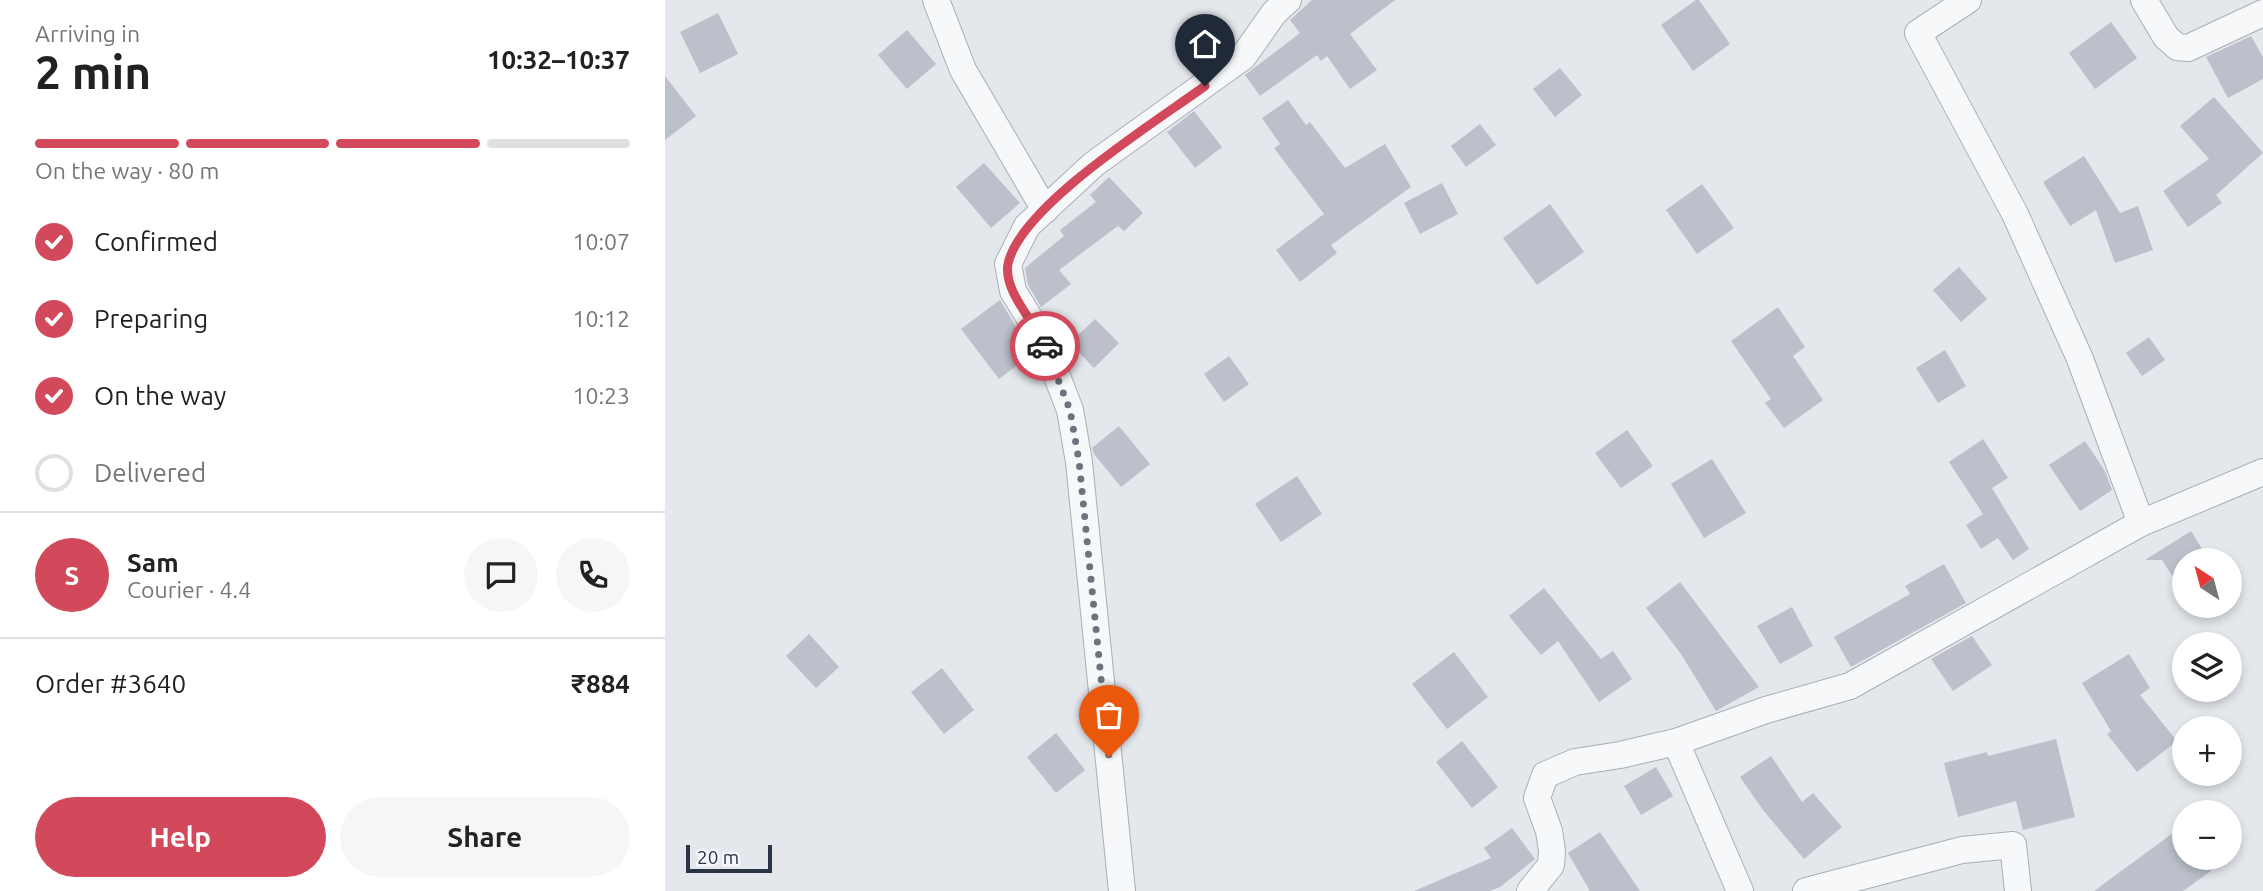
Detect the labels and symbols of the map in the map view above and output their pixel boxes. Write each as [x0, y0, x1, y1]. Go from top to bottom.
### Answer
pin [1175, 14, 1235, 86]
courier [1010, 311, 1080, 381]
north arrow [2172, 548, 2242, 618]
pin [1079, 685, 1139, 757]
scale bar [686, 842, 772, 874]

